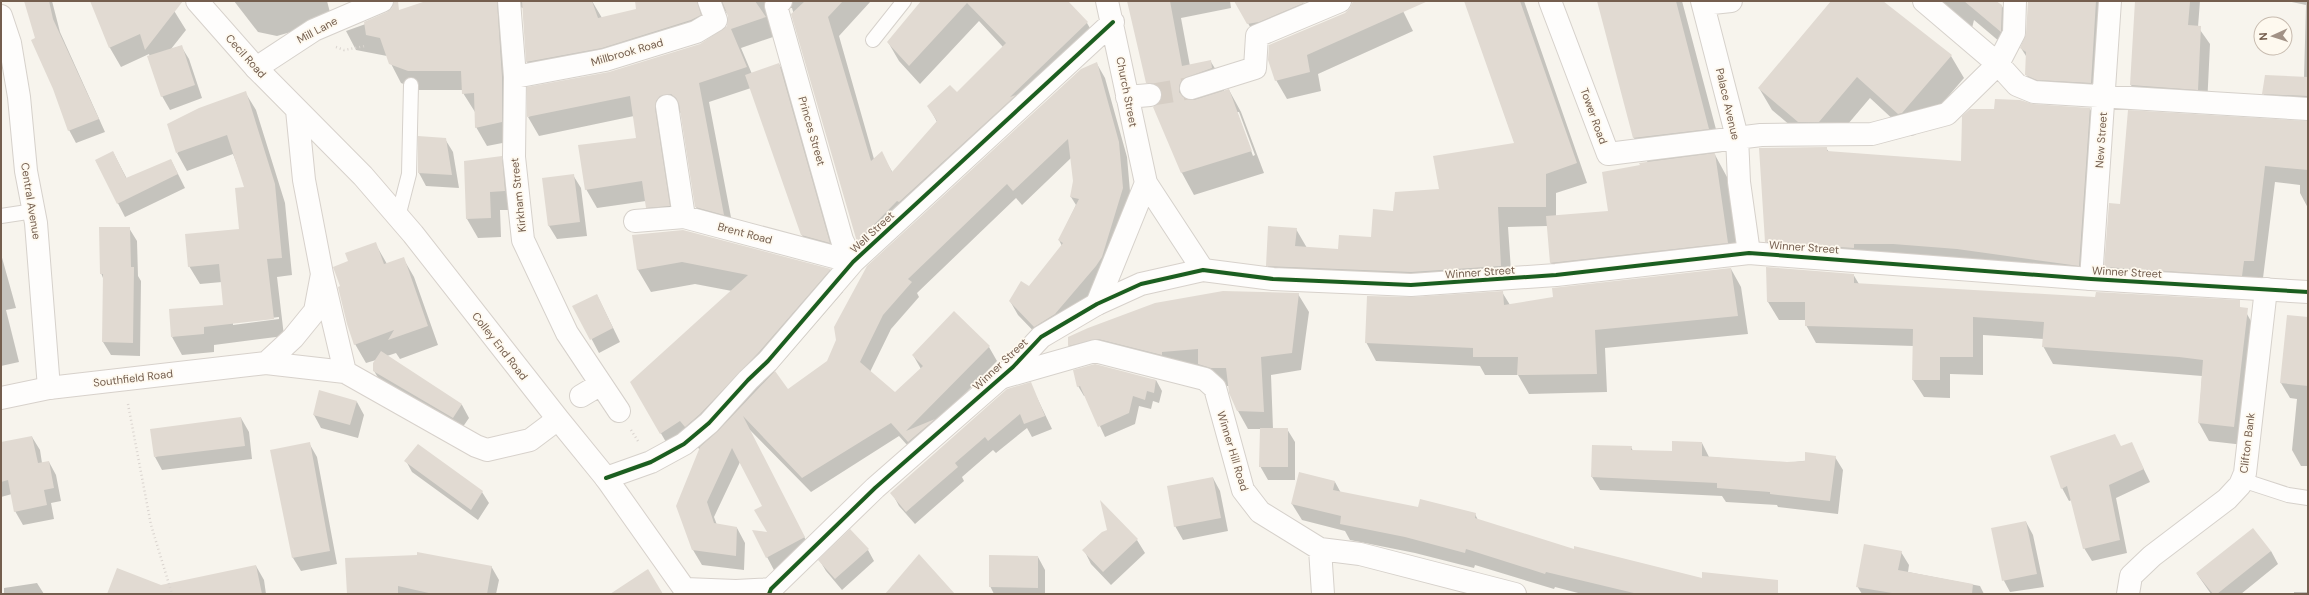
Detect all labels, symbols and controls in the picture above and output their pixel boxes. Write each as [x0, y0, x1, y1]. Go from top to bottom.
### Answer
street label: Mill Lane [294, 13, 340, 47]
north arrow [2253, 16, 2293, 56]
street label: Cecil Road [223, 31, 269, 81]
text: N [2256, 32, 2270, 41]
street label: Millbrook Road [589, 35, 665, 69]
street label: Church Street [1113, 56, 1141, 128]
street label: Palace Avenue [1713, 67, 1743, 141]
street label: Tower Road [1577, 86, 1611, 146]
street label: Princes Street [795, 95, 829, 167]
street label: New Street [2092, 112, 2110, 168]
street label: Kirkham Street [507, 157, 529, 233]
street label: Central Avenue [18, 162, 44, 240]
street label: Well Street [847, 208, 897, 256]
street label: Brent Road [716, 219, 774, 247]
street label: Winner Street [1768, 238, 1840, 256]
street label: Winner Street [1444, 263, 1516, 281]
street label: Winner Street [2092, 263, 2162, 281]
street label: Colley End Road [469, 309, 531, 383]
street label: Winner Street [970, 335, 1030, 393]
street label: Southfield Road [92, 366, 174, 390]
street label: Winner Hill Road [1214, 409, 1252, 493]
street label: Clifton Bank [2236, 411, 2258, 474]

